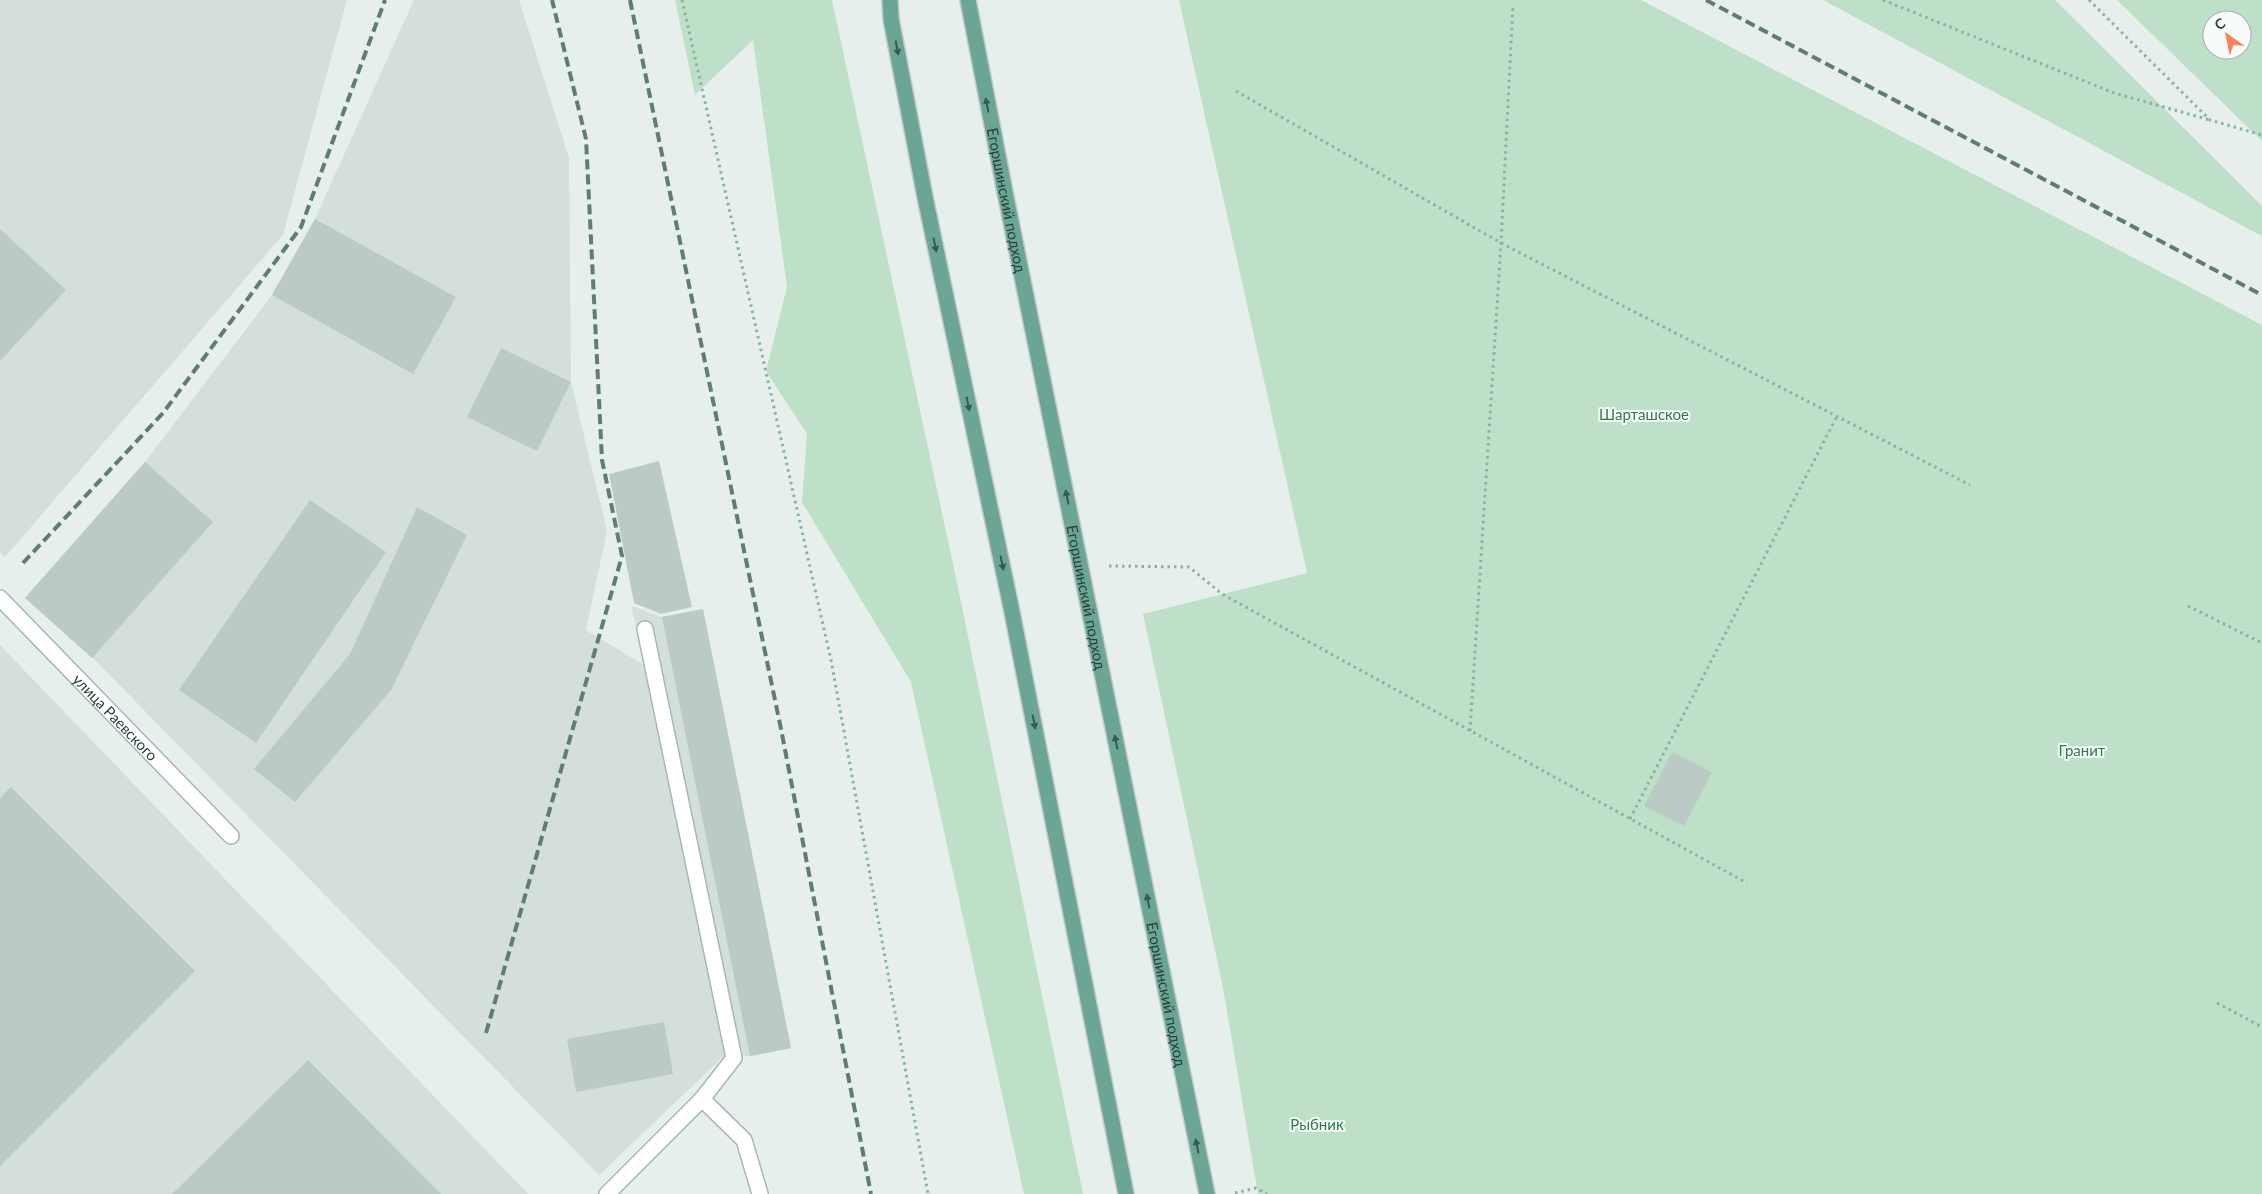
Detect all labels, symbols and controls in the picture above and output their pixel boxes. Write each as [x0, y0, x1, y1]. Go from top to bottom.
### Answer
north arrow [2202, 10, 2252, 60]
text: С [2211, 14, 2229, 33]
one-way arrow [893, 41, 901, 56]
one-way arrow [983, 96, 991, 112]
street label: Егоршинский подход [984, 126, 1030, 274]
one-way arrow [931, 237, 939, 253]
one-way arrow [965, 396, 973, 412]
park label: Шарташское [1599, 405, 1689, 423]
one-way arrow [1063, 489, 1071, 504]
street label: Егоршинский подход [1063, 523, 1110, 671]
one-way arrow [998, 555, 1006, 571]
street label: улица Раевского [69, 670, 162, 764]
one-way arrow [1030, 715, 1038, 730]
one-way arrow [1112, 733, 1120, 749]
park label: Гранит [2059, 741, 2106, 759]
one-way arrow [1144, 893, 1152, 909]
street label: Егоршинский подход [1143, 920, 1190, 1068]
park label: Рыбник [1290, 1115, 1344, 1133]
one-way arrow [1193, 1138, 1201, 1154]

